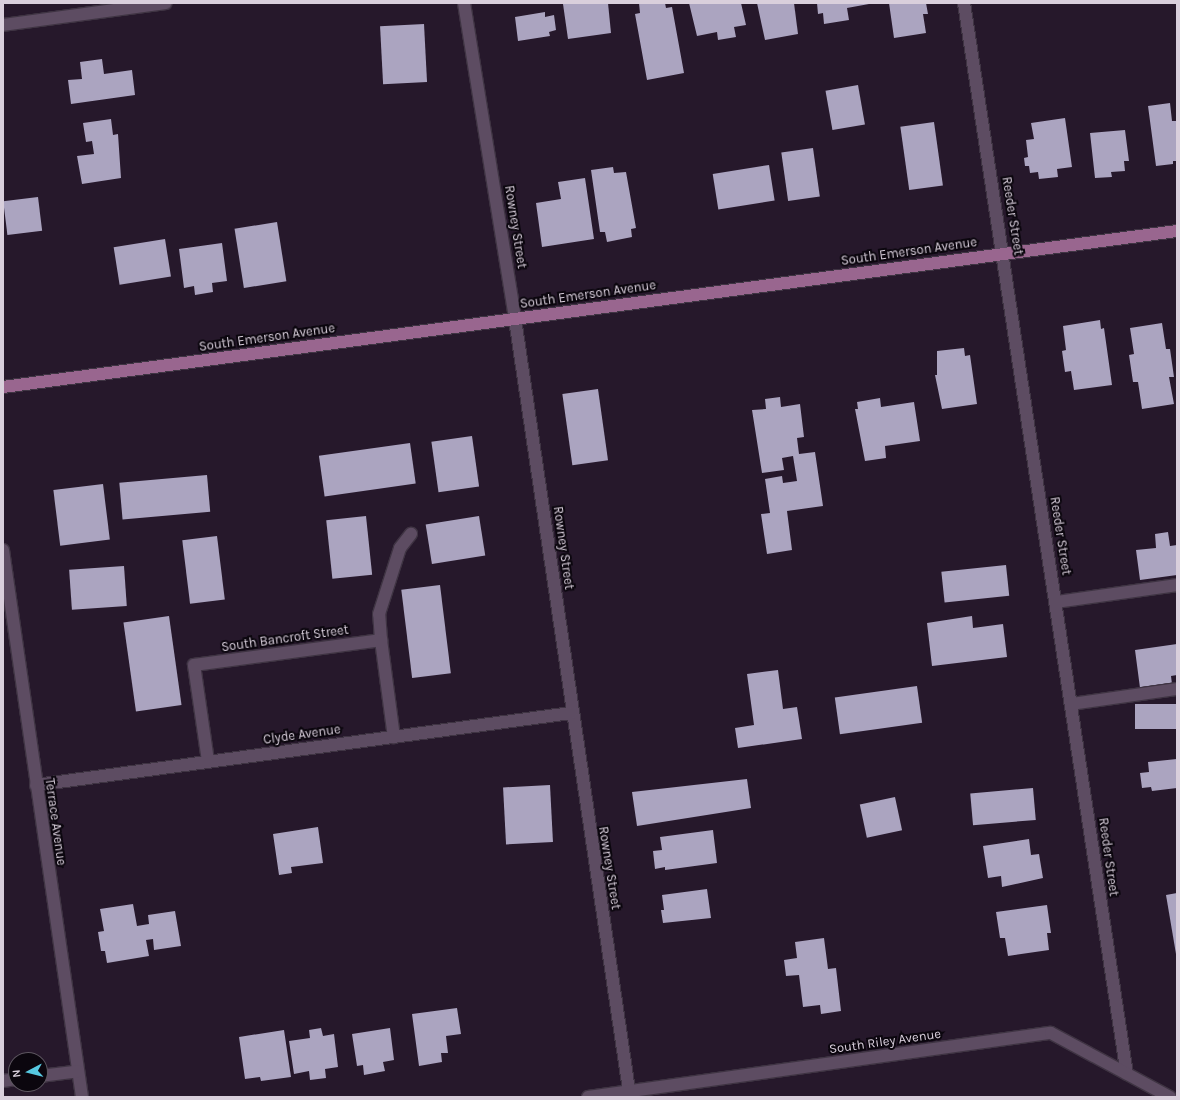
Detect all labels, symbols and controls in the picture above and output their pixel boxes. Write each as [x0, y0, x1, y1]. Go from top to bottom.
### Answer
street label: Reeder Street [998, 176, 1026, 256]
street label: Rowney Street [501, 184, 529, 270]
street label: South Emerson Avenue [840, 235, 978, 269]
street label: South Emerson Avenue [519, 278, 657, 312]
street label: South Emerson Avenue [198, 321, 336, 355]
street label: Reeder Street [1046, 496, 1074, 576]
street label: Rowney Street [549, 505, 577, 591]
street label: South Bancroft Street [220, 622, 350, 656]
street label: Clyde Avenue [262, 722, 342, 748]
street label: Terrace Avenue [41, 777, 69, 867]
street label: Reeder Street [1095, 817, 1121, 897]
street label: Rowney Street [595, 825, 623, 911]
street label: South Riley Avenue [828, 1026, 942, 1058]
north arrow [8, 1052, 48, 1092]
text: N [10, 1069, 24, 1078]

